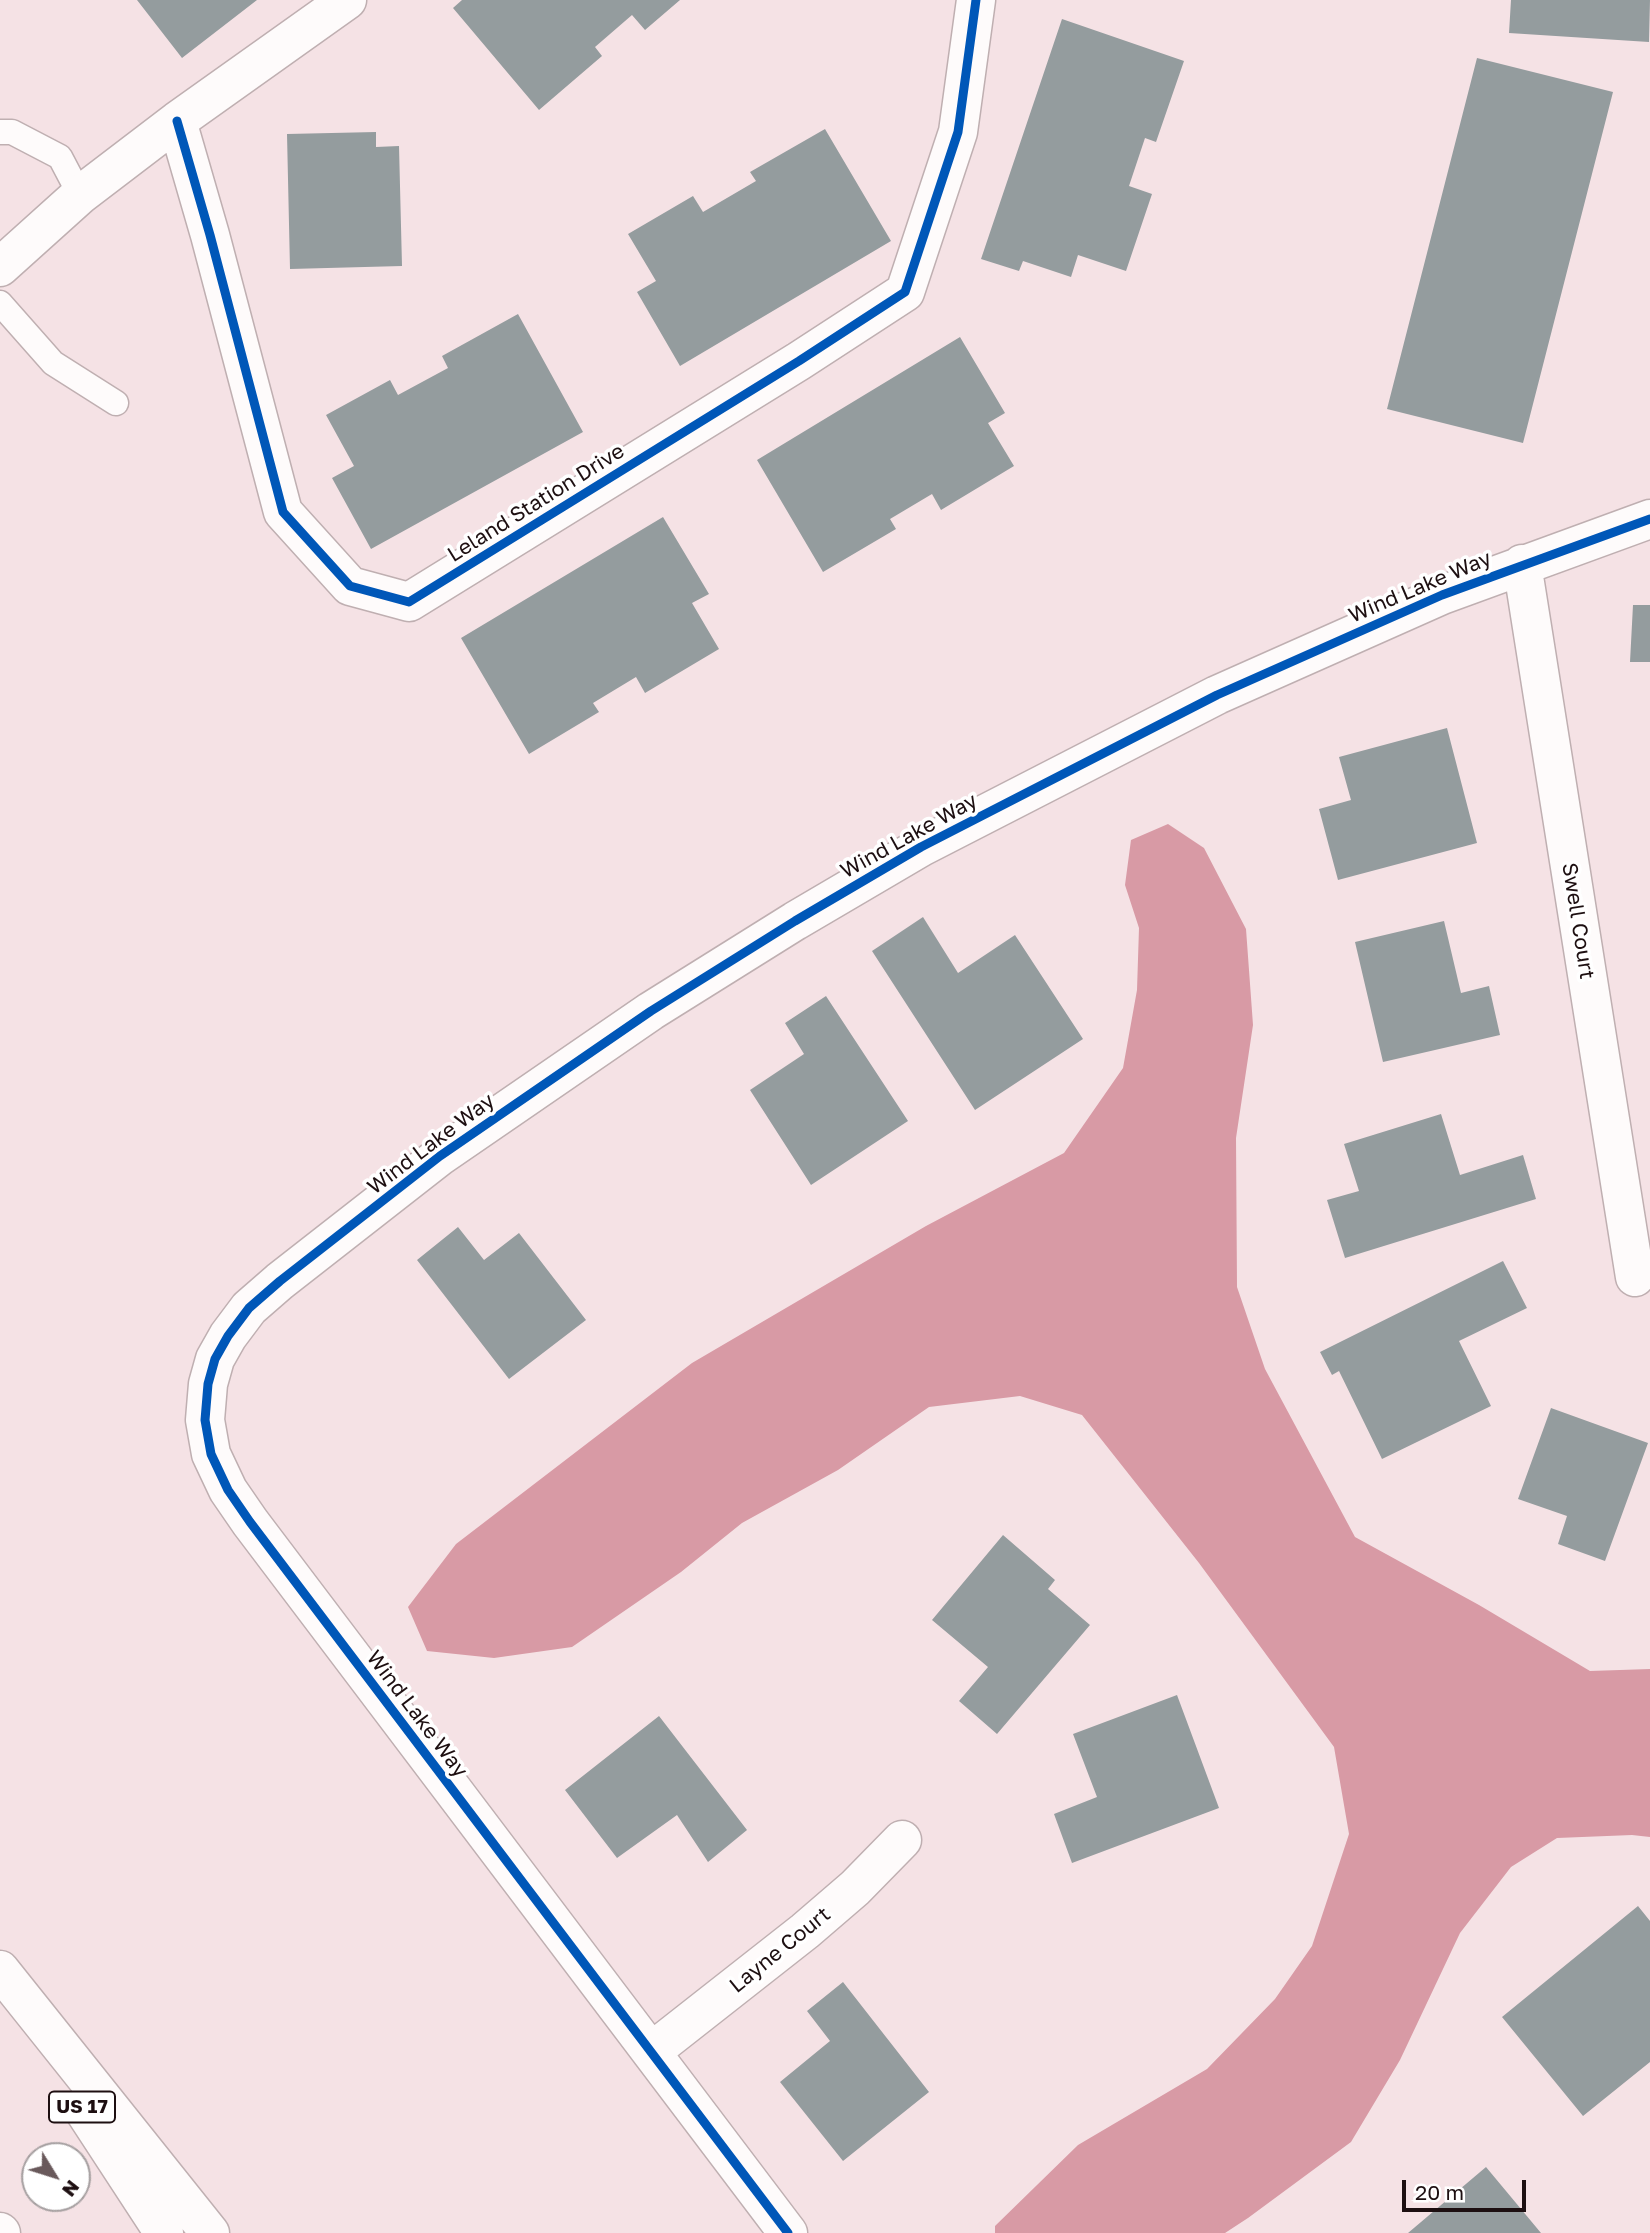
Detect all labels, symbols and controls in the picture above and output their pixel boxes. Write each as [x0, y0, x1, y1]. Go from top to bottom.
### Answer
street label: Leland Station Drive [443, 438, 629, 568]
street label: Wind Lake Way [1345, 546, 1495, 628]
street label: Wind Lake Way [836, 788, 982, 884]
street label: Swell Court [1556, 861, 1600, 981]
street label: Wind Lake Way [363, 1088, 499, 1200]
street label: Wind Lake Way [361, 1646, 473, 1782]
street label: Layne Court [725, 1902, 835, 1998]
road number: US 17 [49, 2092, 115, 2122]
north arrow [21, 2142, 91, 2212]
scale bar [1405, 2166, 1529, 2210]
text: N [58, 2176, 85, 2202]
text: 20 m [1415, 2179, 1464, 2205]

